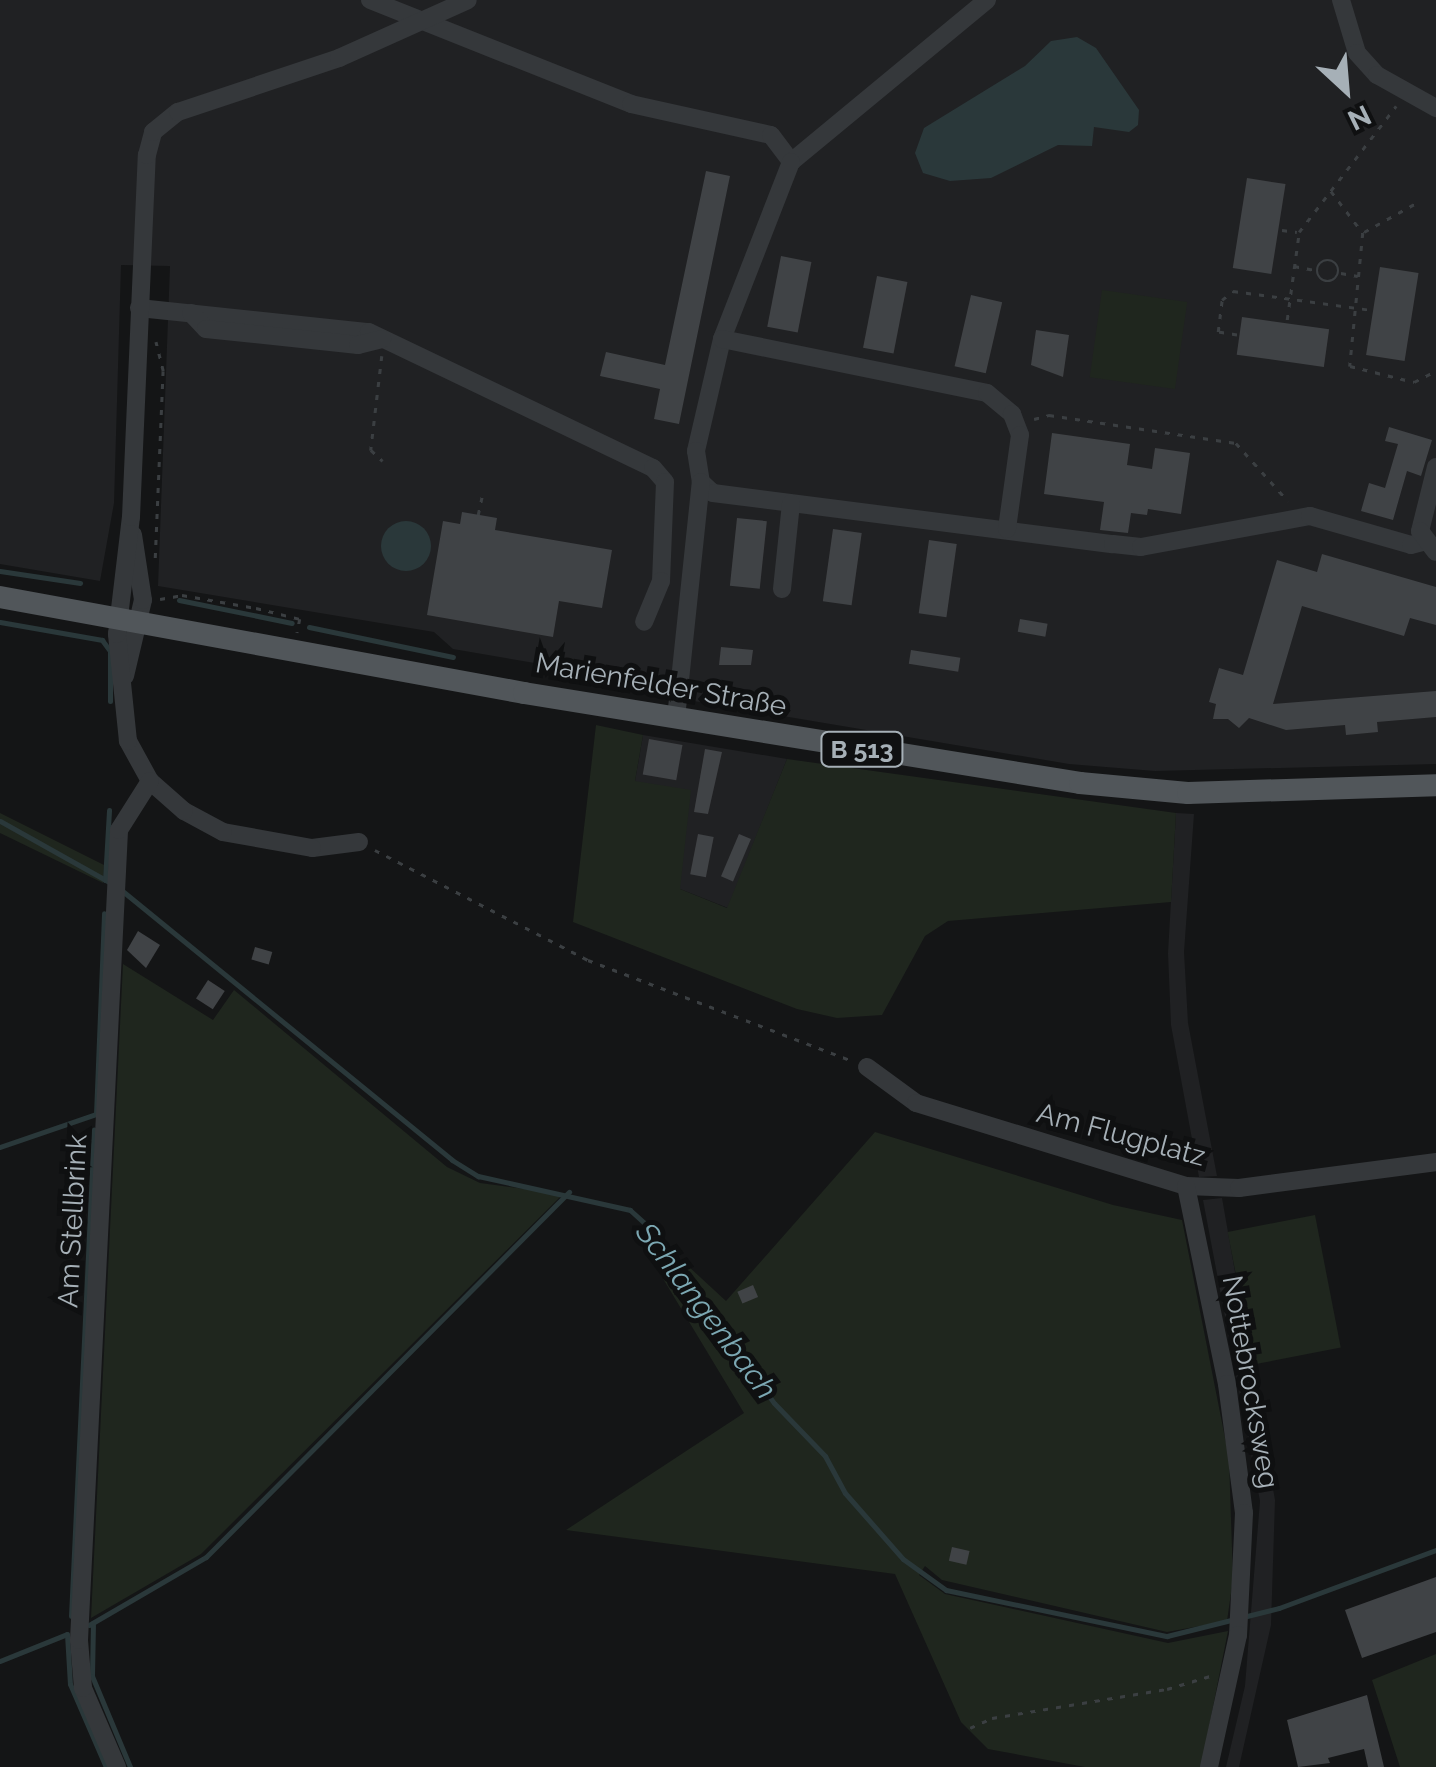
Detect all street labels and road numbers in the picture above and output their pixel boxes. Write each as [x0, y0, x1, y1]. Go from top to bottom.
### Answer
street label: Marienfelder Straße [533, 646, 789, 724]
road number: B 513 [820, 729, 904, 769]
street label: Am Flugplatz [1033, 1096, 1209, 1174]
street label: Am Stellbrink [52, 1133, 94, 1309]
street label: Nottebrocksweg [1215, 1273, 1285, 1491]

